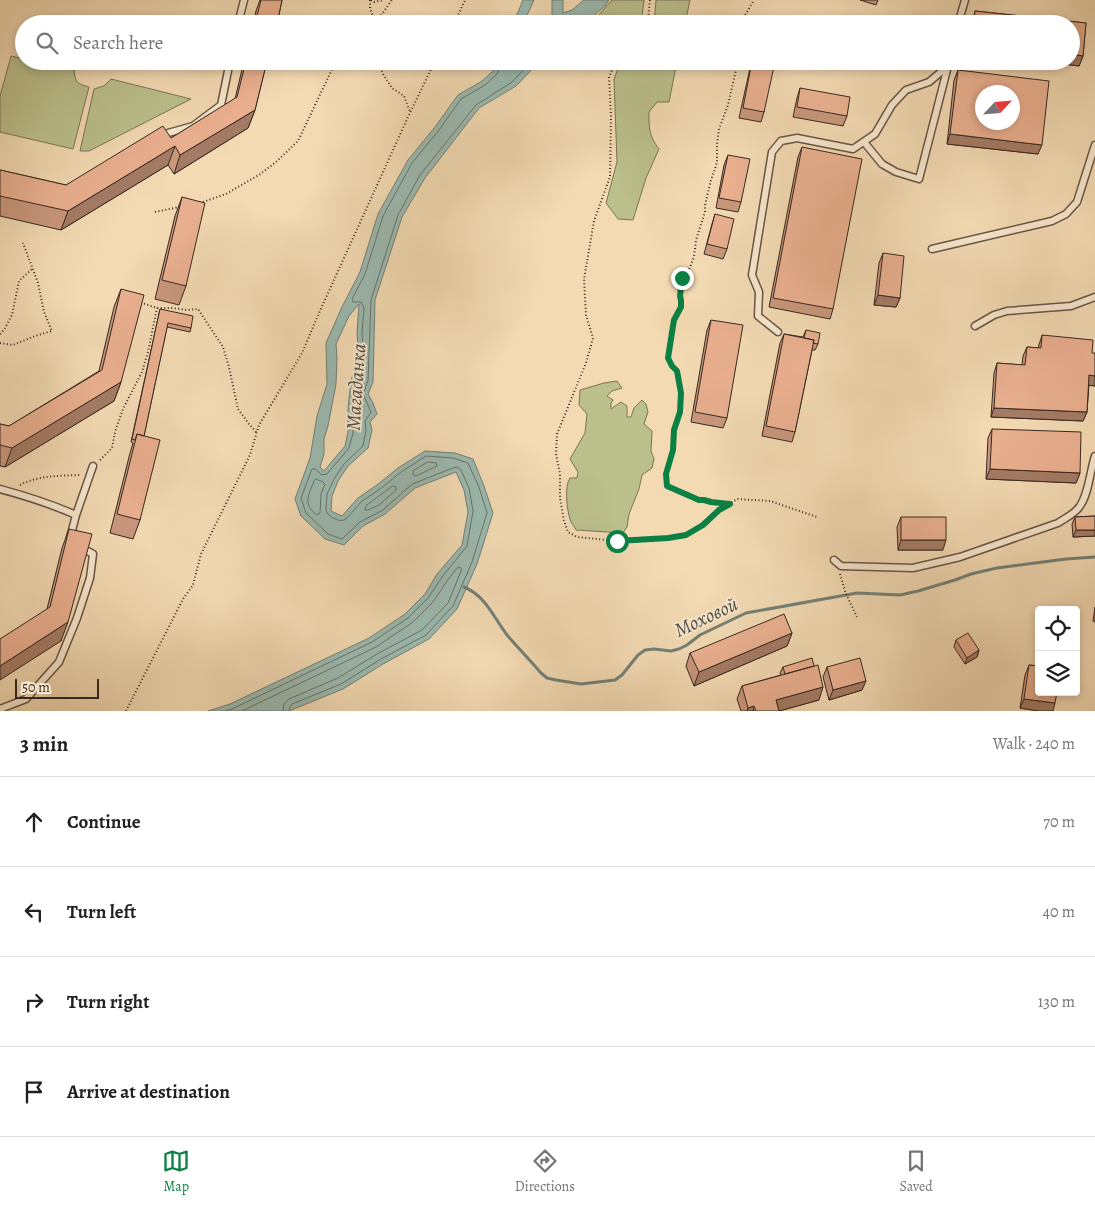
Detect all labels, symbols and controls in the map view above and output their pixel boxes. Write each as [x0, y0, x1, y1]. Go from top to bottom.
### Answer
search box [15, 15, 1080, 70]
icon: search [33, 29, 61, 57]
text: Search here [73, 30, 163, 56]
north arrow [975, 85, 1020, 130]
route end [671, 267, 694, 290]
water label: Магаданка [339, 342, 373, 432]
route start [606, 530, 629, 553]
water label: Моховой [670, 590, 742, 644]
map controls [1035, 606, 1080, 696]
button: locate [1035, 606, 1080, 651]
button: layers [1035, 651, 1080, 696]
scale bar [15, 676, 99, 699]
text: 50 m [22, 678, 50, 697]
text: 3 min [20, 730, 68, 758]
text: Walk · 240 m [993, 733, 1075, 755]
icon: ahead [20, 808, 48, 836]
text: Continue [67, 809, 141, 835]
text: 70 m [1043, 811, 1075, 833]
icon: left [20, 898, 48, 926]
text: Turn left [67, 899, 136, 925]
text: 40 m [1043, 901, 1075, 923]
icon: right [20, 988, 48, 1016]
text: Turn right [67, 989, 149, 1015]
text: 130 m [1038, 991, 1075, 1013]
icon: arrive [20, 1078, 48, 1106]
text: Arrive at destination [67, 1079, 230, 1105]
tab: Map [162, 1147, 190, 1196]
tab: Directions [515, 1147, 575, 1196]
tab: Saved [900, 1147, 933, 1196]

